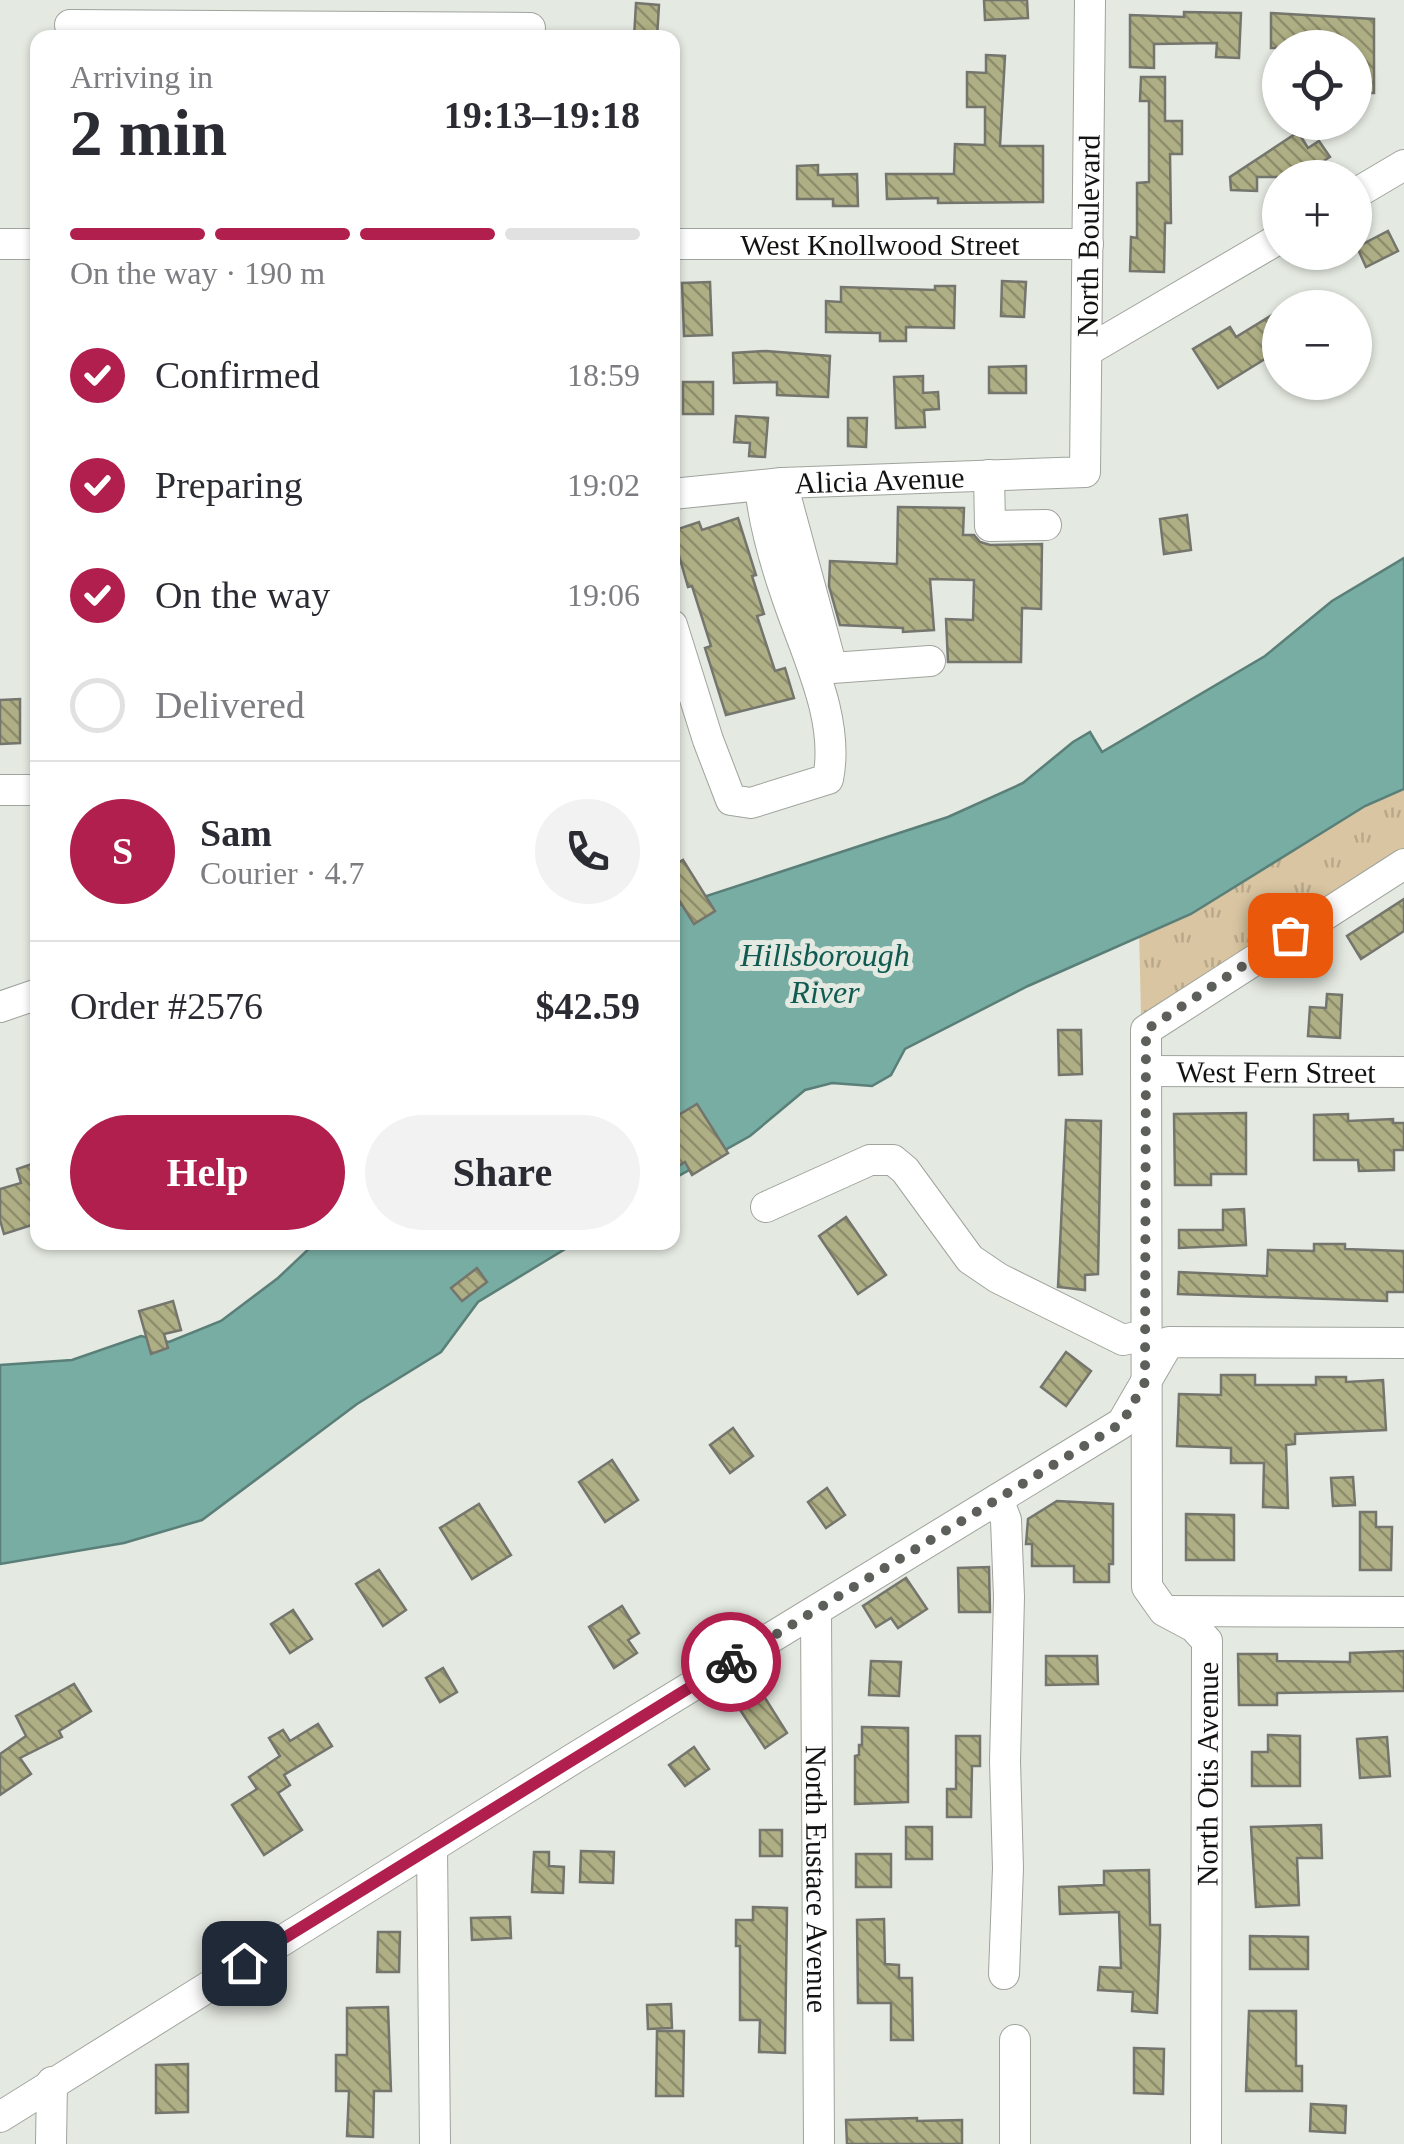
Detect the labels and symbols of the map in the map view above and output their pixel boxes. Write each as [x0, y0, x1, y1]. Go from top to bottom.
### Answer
street label: North Boulevard [1070, 134, 1105, 337]
street label: West Knollwood Street [740, 228, 1020, 261]
street label: Alicia Avenue [794, 460, 965, 499]
pin [1248, 893, 1333, 978]
water label: Hillsborough River [739, 937, 910, 1010]
street label: West Fern Street [1176, 1055, 1376, 1088]
courier [681, 1612, 781, 1712]
street label: North Otis Avenue [1190, 1662, 1223, 1886]
street label: North Eustace Avenue [800, 1745, 835, 2013]
pin [202, 1921, 287, 2006]

